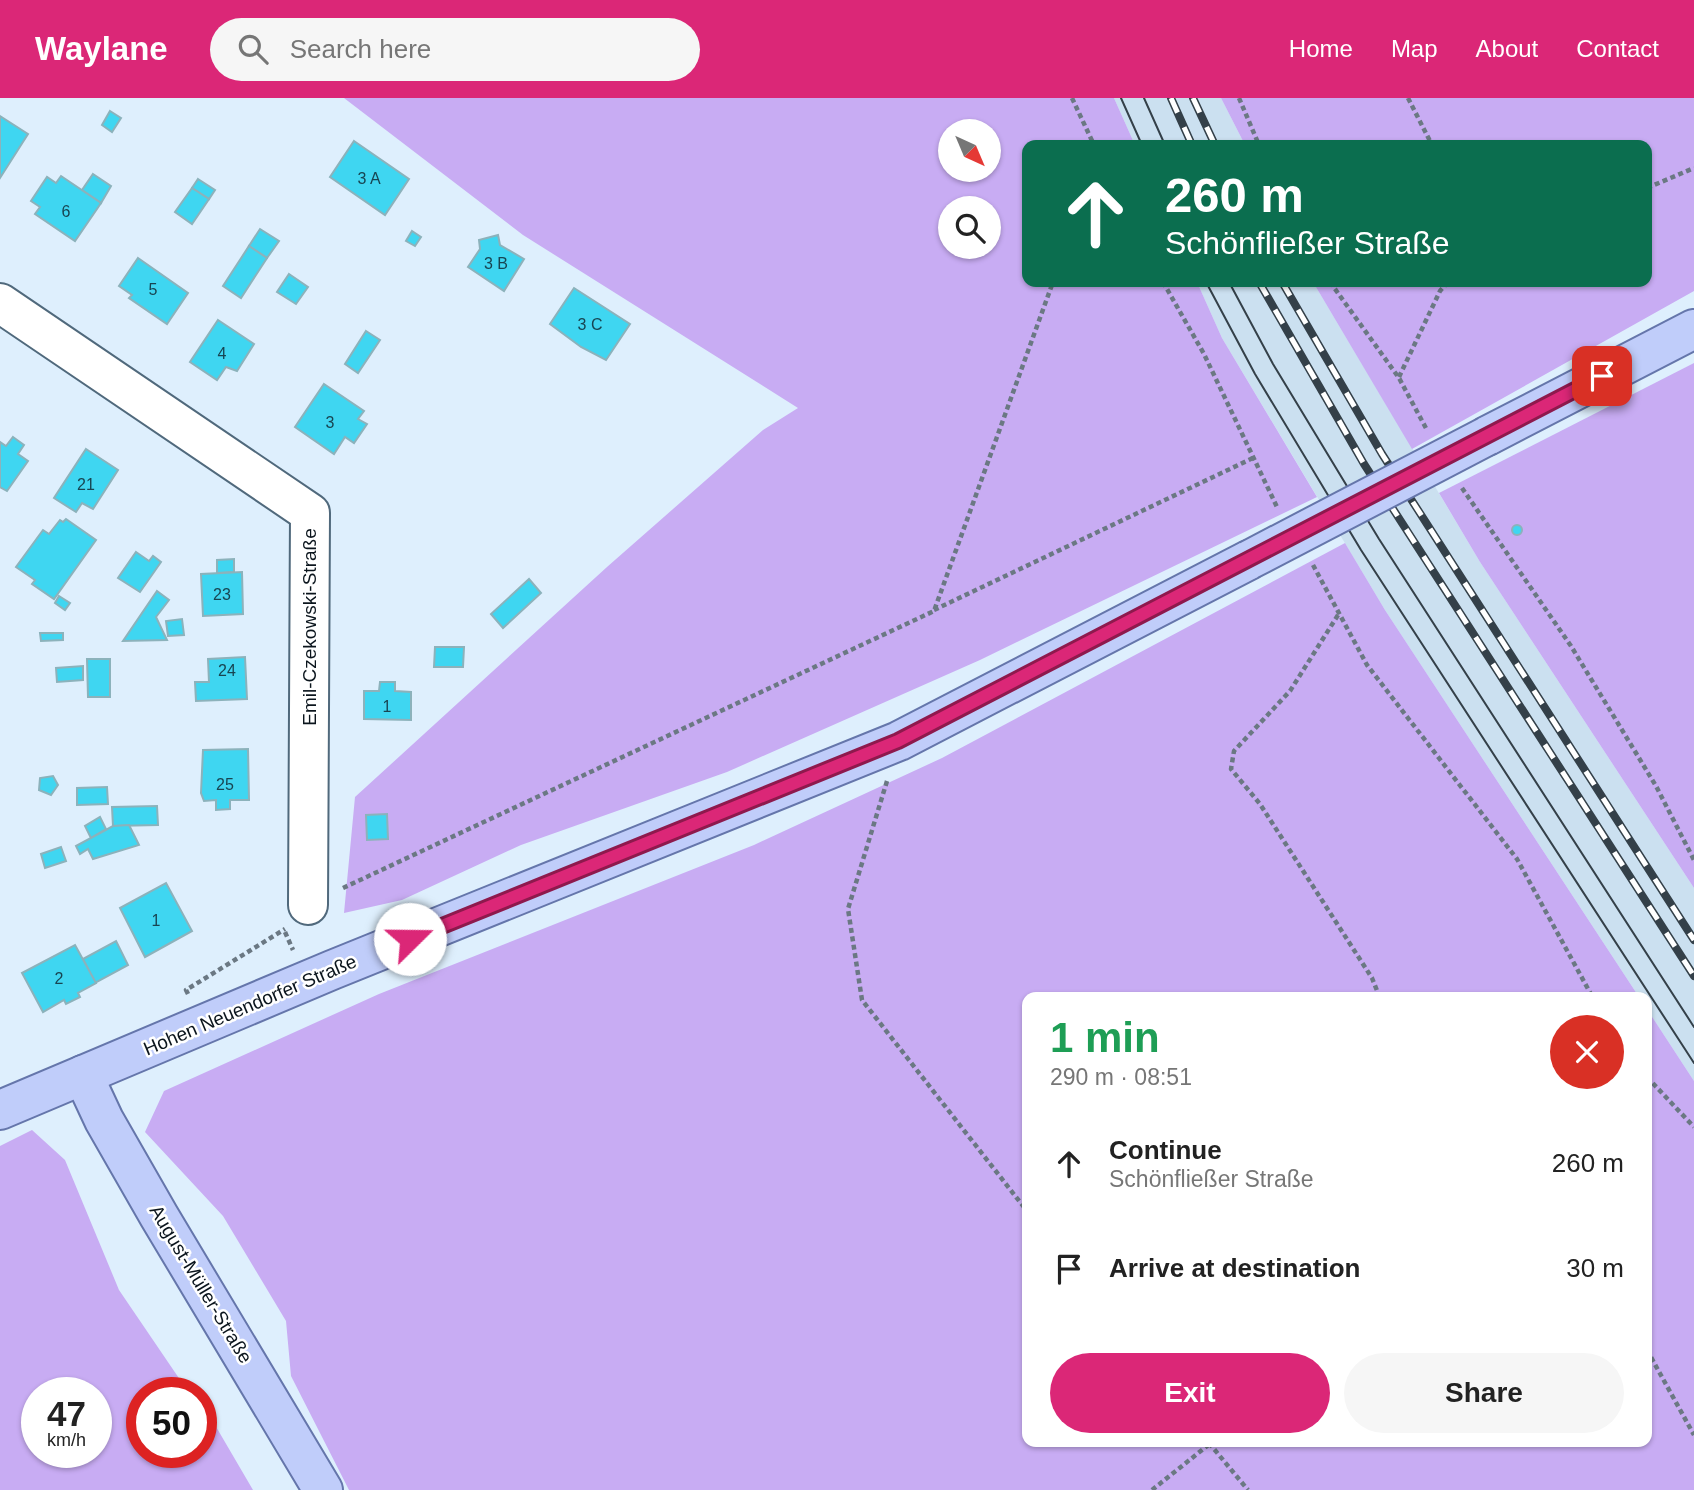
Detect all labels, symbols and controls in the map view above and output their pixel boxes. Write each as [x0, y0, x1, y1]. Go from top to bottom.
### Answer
search box [210, 18, 700, 81]
text: Waylane [35, 30, 168, 67]
icon: search [234, 30, 272, 68]
text: Search here [290, 34, 431, 64]
text: Home [1289, 35, 1353, 62]
text: Map [1391, 35, 1438, 62]
text: About [1476, 35, 1538, 62]
text: Contact [1576, 35, 1659, 62]
north arrow [938, 119, 1001, 182]
map controls [938, 119, 1001, 259]
icon: ahead [1050, 168, 1141, 259]
text: 260 m [1165, 168, 1304, 222]
house number: 3 A [357, 170, 381, 187]
button: search [938, 196, 1001, 259]
house number: 6 [62, 203, 71, 220]
text: Schönfließer Straße [1165, 225, 1450, 261]
house number: 3 B [484, 255, 508, 272]
house number: 5 [149, 281, 158, 298]
house number: 3 C [578, 316, 602, 333]
house number: 4 [218, 345, 227, 362]
pin [1572, 346, 1632, 406]
icon: arrive [1583, 357, 1621, 395]
house number: 3 [326, 414, 335, 431]
house number: 21 [77, 476, 95, 493]
street label: Emil-Czekowski-Straße [299, 528, 320, 726]
house number: 23 [213, 586, 231, 603]
house number: 24 [218, 662, 236, 679]
house number: 1 [383, 698, 392, 715]
house number: 25 [216, 776, 234, 793]
position arrow [373, 902, 447, 976]
house number: 1 [152, 912, 161, 929]
street label: Hohen Neuendorfer Straße [140, 951, 360, 1059]
house number: 2 [55, 970, 64, 987]
text: 1 min [1050, 1014, 1160, 1061]
button: close [1550, 1015, 1624, 1089]
text: 290 m · 08:51 [1050, 1064, 1192, 1090]
text: Continue [1109, 1135, 1222, 1165]
icon: ahead [1050, 1145, 1088, 1183]
text: 260 m [1552, 1148, 1624, 1178]
text: Schönfließer Straße [1109, 1166, 1314, 1192]
street label: August-Müller-Straße [146, 1201, 256, 1367]
icon: arrive [1050, 1250, 1088, 1288]
text: Arrive at destination [1109, 1253, 1360, 1283]
text: 30 m [1566, 1253, 1624, 1283]
button: Exit [1050, 1353, 1330, 1433]
button: Share [1344, 1353, 1624, 1433]
speed limit sign: 50 [126, 1377, 217, 1468]
text: 47 [47, 1394, 86, 1433]
text: km/h [47, 1430, 86, 1450]

